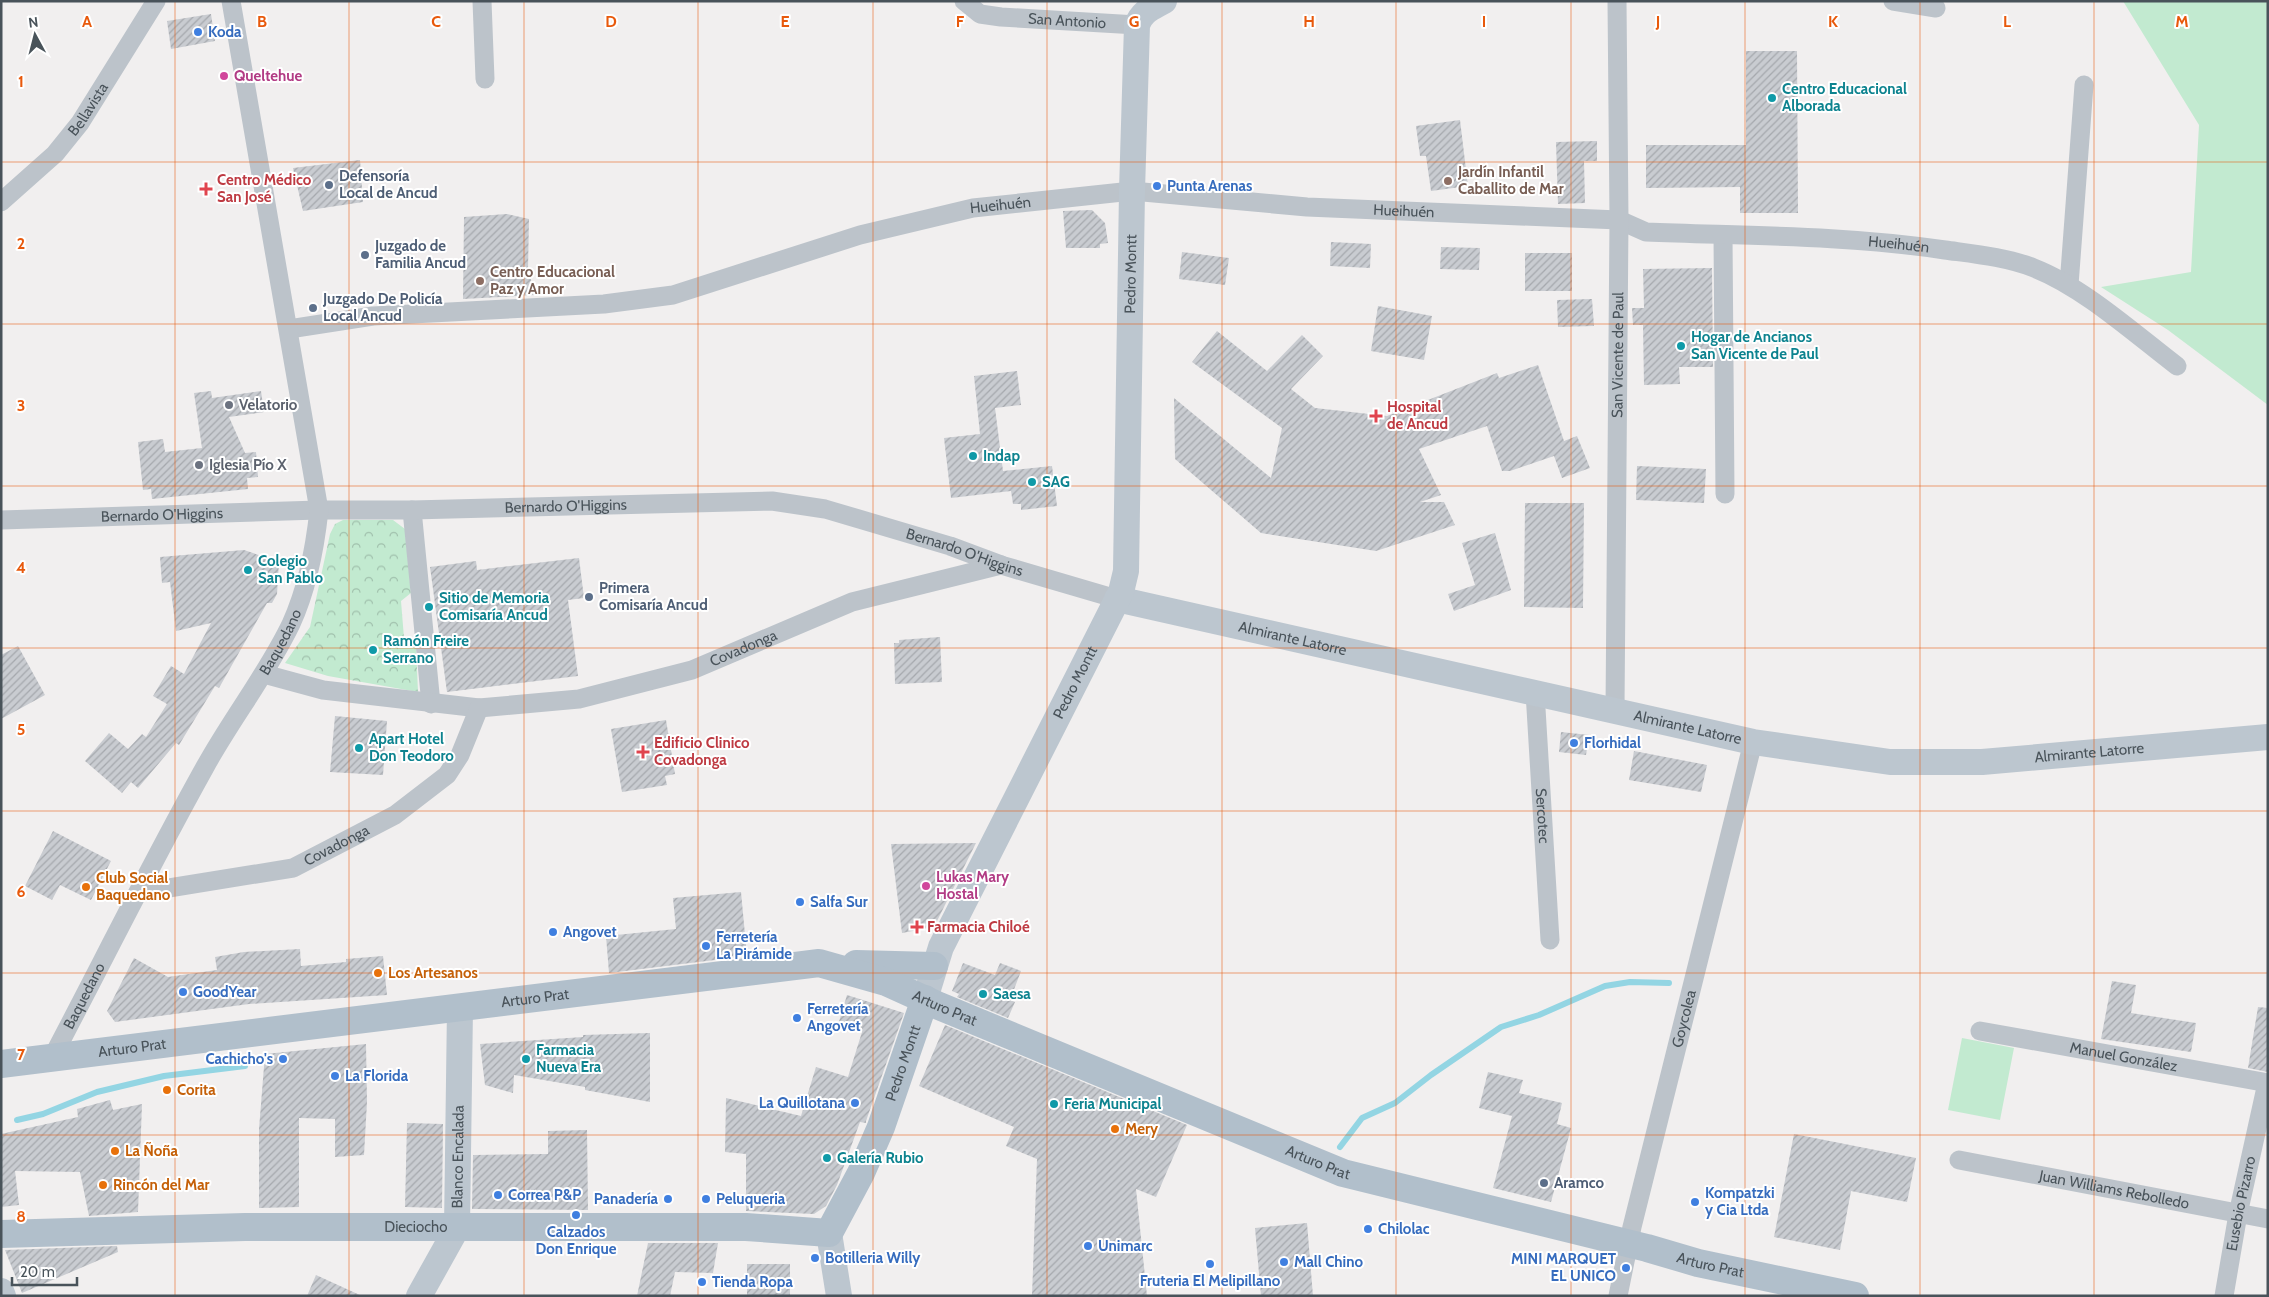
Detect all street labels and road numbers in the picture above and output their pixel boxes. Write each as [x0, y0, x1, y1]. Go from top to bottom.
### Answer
street label: San Antonio [1027, 10, 1107, 32]
street label: Bellavista [64, 79, 112, 140]
street label: Hueihuén [969, 193, 1032, 217]
street label: Hueihuén [1373, 201, 1435, 221]
street label: Hueihuén [1867, 232, 1930, 257]
street label: Pedro Montt [1121, 234, 1140, 314]
street label: San Vicente de Paul [1608, 292, 1627, 418]
street label: Bernardo O'Higgins [504, 496, 627, 517]
street label: Bernardo O'Higgins [100, 504, 223, 526]
street label: Bernardo O'Higgins [904, 524, 1025, 580]
street label: Baquedano [256, 607, 305, 678]
street label: Almirante Latorre [1237, 618, 1349, 659]
street label: Covadonga [707, 626, 780, 670]
street label: Pedro Montt [1049, 643, 1101, 722]
street label: Almirante Latorre [1632, 706, 1744, 748]
street label: Almirante Latorre [2034, 739, 2145, 766]
street label: Sercotec [1532, 788, 1553, 844]
street label: Covadonga [301, 821, 373, 870]
street label: Baquedano [60, 960, 109, 1032]
street label: Arturo Prat [500, 985, 570, 1011]
street label: Arturo Prat [910, 986, 980, 1030]
street label: Goycolea [1668, 987, 1700, 1050]
street label: Pedro Montt [882, 1023, 924, 1104]
street label: Arturo Prat [97, 1035, 167, 1061]
street label: Manuel González [2068, 1038, 2179, 1076]
street label: Blanco Encalada [448, 1104, 468, 1209]
street label: Arturo Prat [1283, 1141, 1352, 1183]
street label: Eusebio Pizarro [2223, 1154, 2260, 1252]
street label: Juan Williams Rebolledo [2037, 1166, 2191, 1213]
street label: Dieciocho [384, 1218, 447, 1236]
street label: Arturo Prat [1675, 1248, 1746, 1281]

